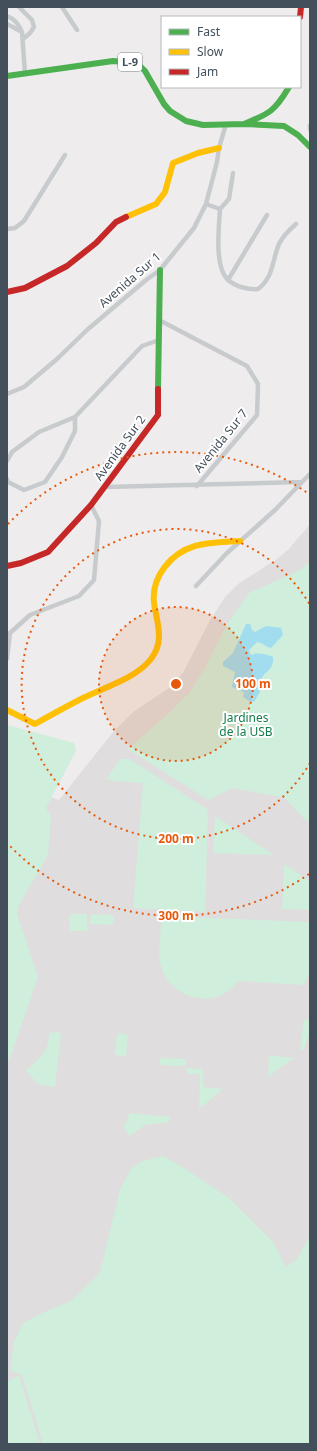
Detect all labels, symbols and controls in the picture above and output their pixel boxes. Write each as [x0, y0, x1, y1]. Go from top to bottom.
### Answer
legend [161, 16, 301, 88]
text: Fast [197, 23, 221, 40]
text: Slow [197, 43, 224, 60]
road number: L-9 [118, 53, 142, 71]
text: Jam [196, 63, 218, 80]
street label: Avenida Sur 1 [95, 248, 164, 311]
street label: Avenida Sur 7 [190, 405, 252, 476]
street label: Avenida Sur 2 [90, 411, 149, 484]
text: 100 m [235, 675, 271, 692]
centre of rings [169, 677, 183, 691]
park label: Jardines de la USB [219, 709, 273, 740]
text: 200 m [158, 830, 194, 847]
text: 300 m [158, 907, 194, 924]

